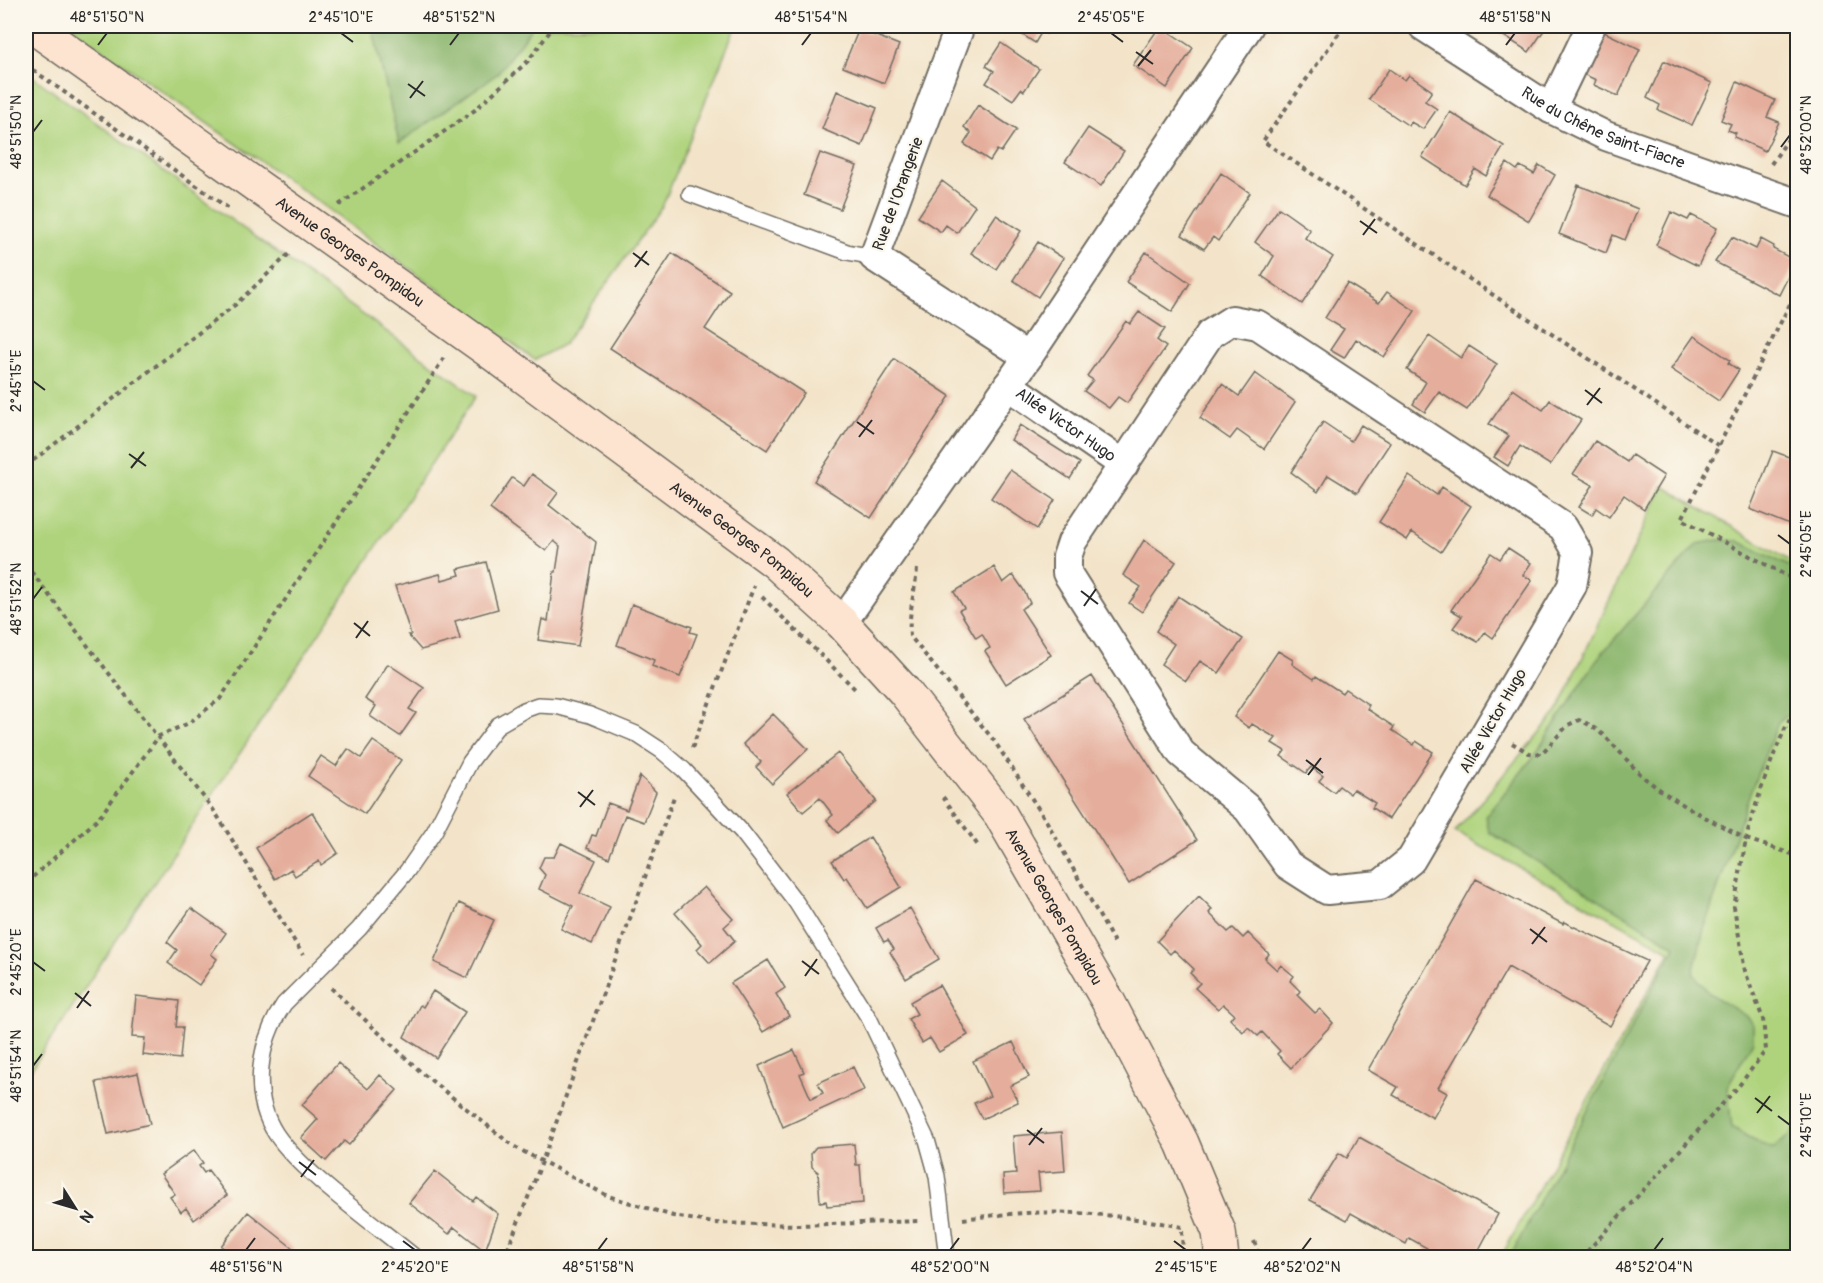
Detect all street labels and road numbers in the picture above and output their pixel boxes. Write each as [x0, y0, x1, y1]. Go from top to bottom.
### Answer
street label: Rue du Chêne Saint-Fiacre [1518, 82, 1688, 173]
street label: Rue de l'Orangerie [868, 134, 928, 253]
street label: Avenue Georges Pompidou [272, 192, 428, 312]
street label: Allée Victor Hugo [1012, 383, 1120, 467]
street label: Avenue Georges Pompidou [665, 477, 818, 602]
street label: Allée Victor Hugo [1455, 665, 1531, 777]
street label: Avenue Georges Pompidou [1000, 825, 1107, 989]

